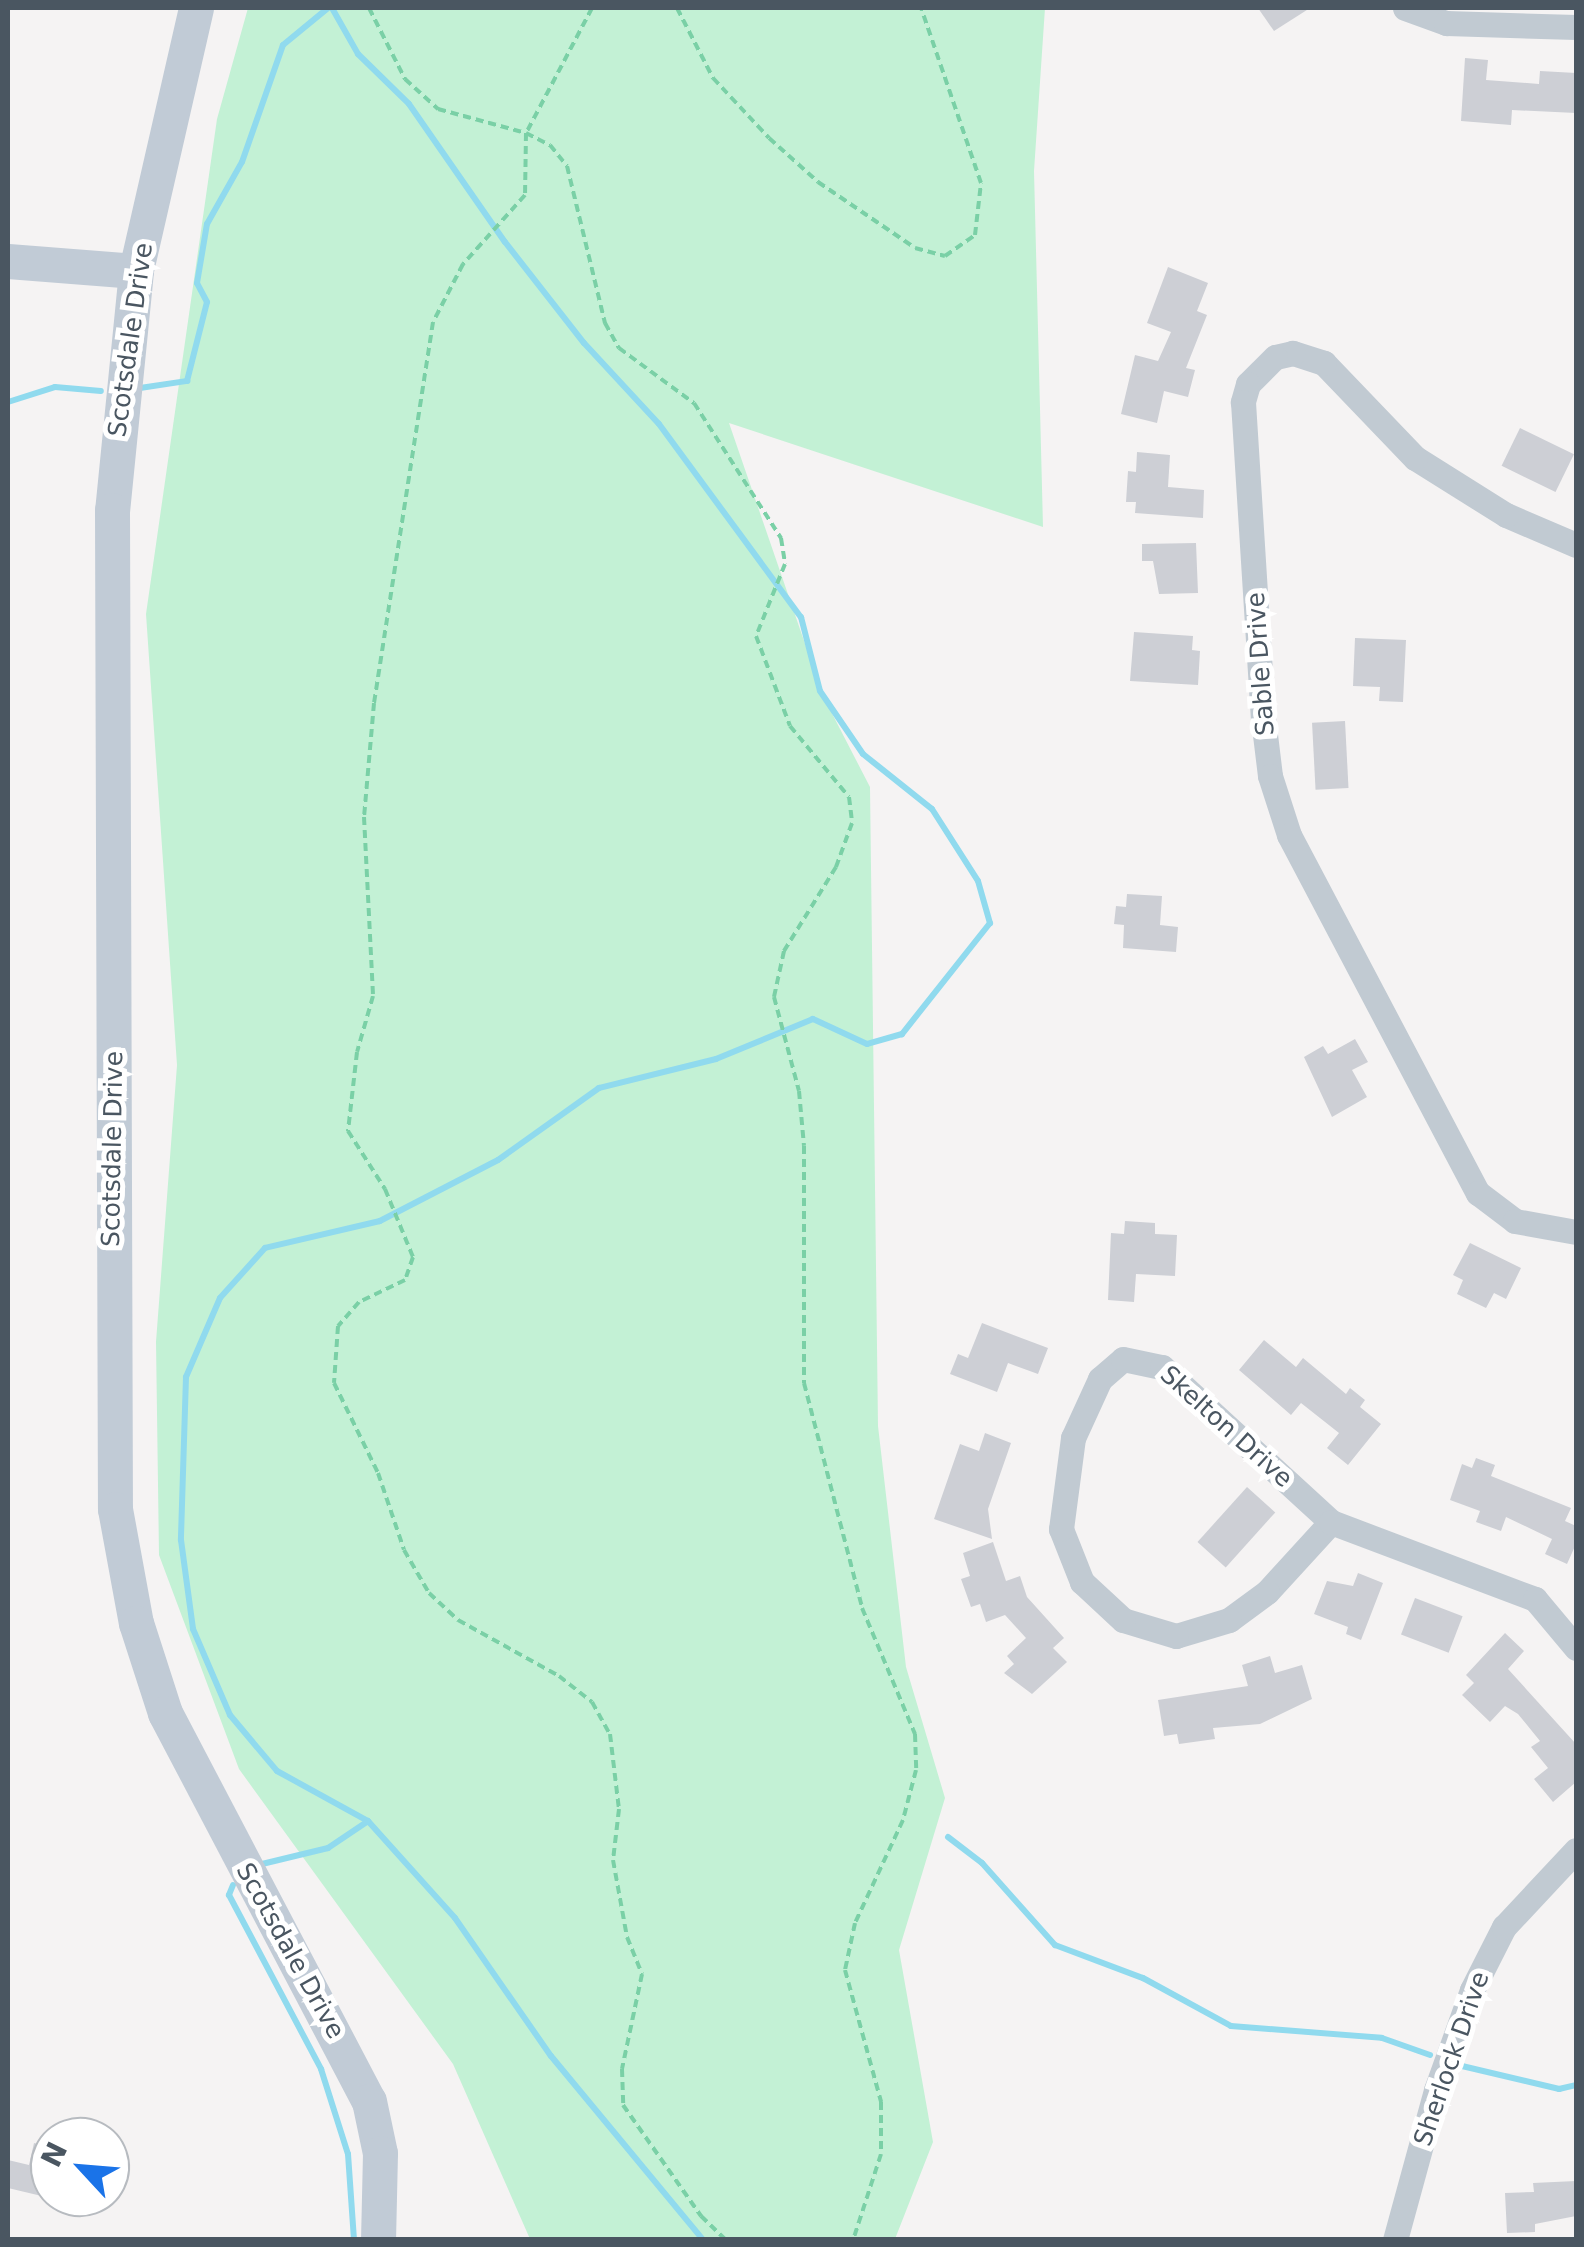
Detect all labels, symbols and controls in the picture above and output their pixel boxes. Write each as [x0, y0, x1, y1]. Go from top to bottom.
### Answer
street label: Scotsdale Drive [103, 241, 159, 439]
street label: Sable Drive [1241, 591, 1281, 737]
street label: Scotsdale Drive [96, 1051, 130, 1247]
street label: Skelton Drive [1154, 1360, 1298, 1494]
street label: Scotsdale Drive [229, 1858, 351, 2044]
street label: Sherlock Drive [1408, 1968, 1496, 2150]
north arrow [30, 2117, 130, 2217]
text: N [34, 2137, 74, 2172]

